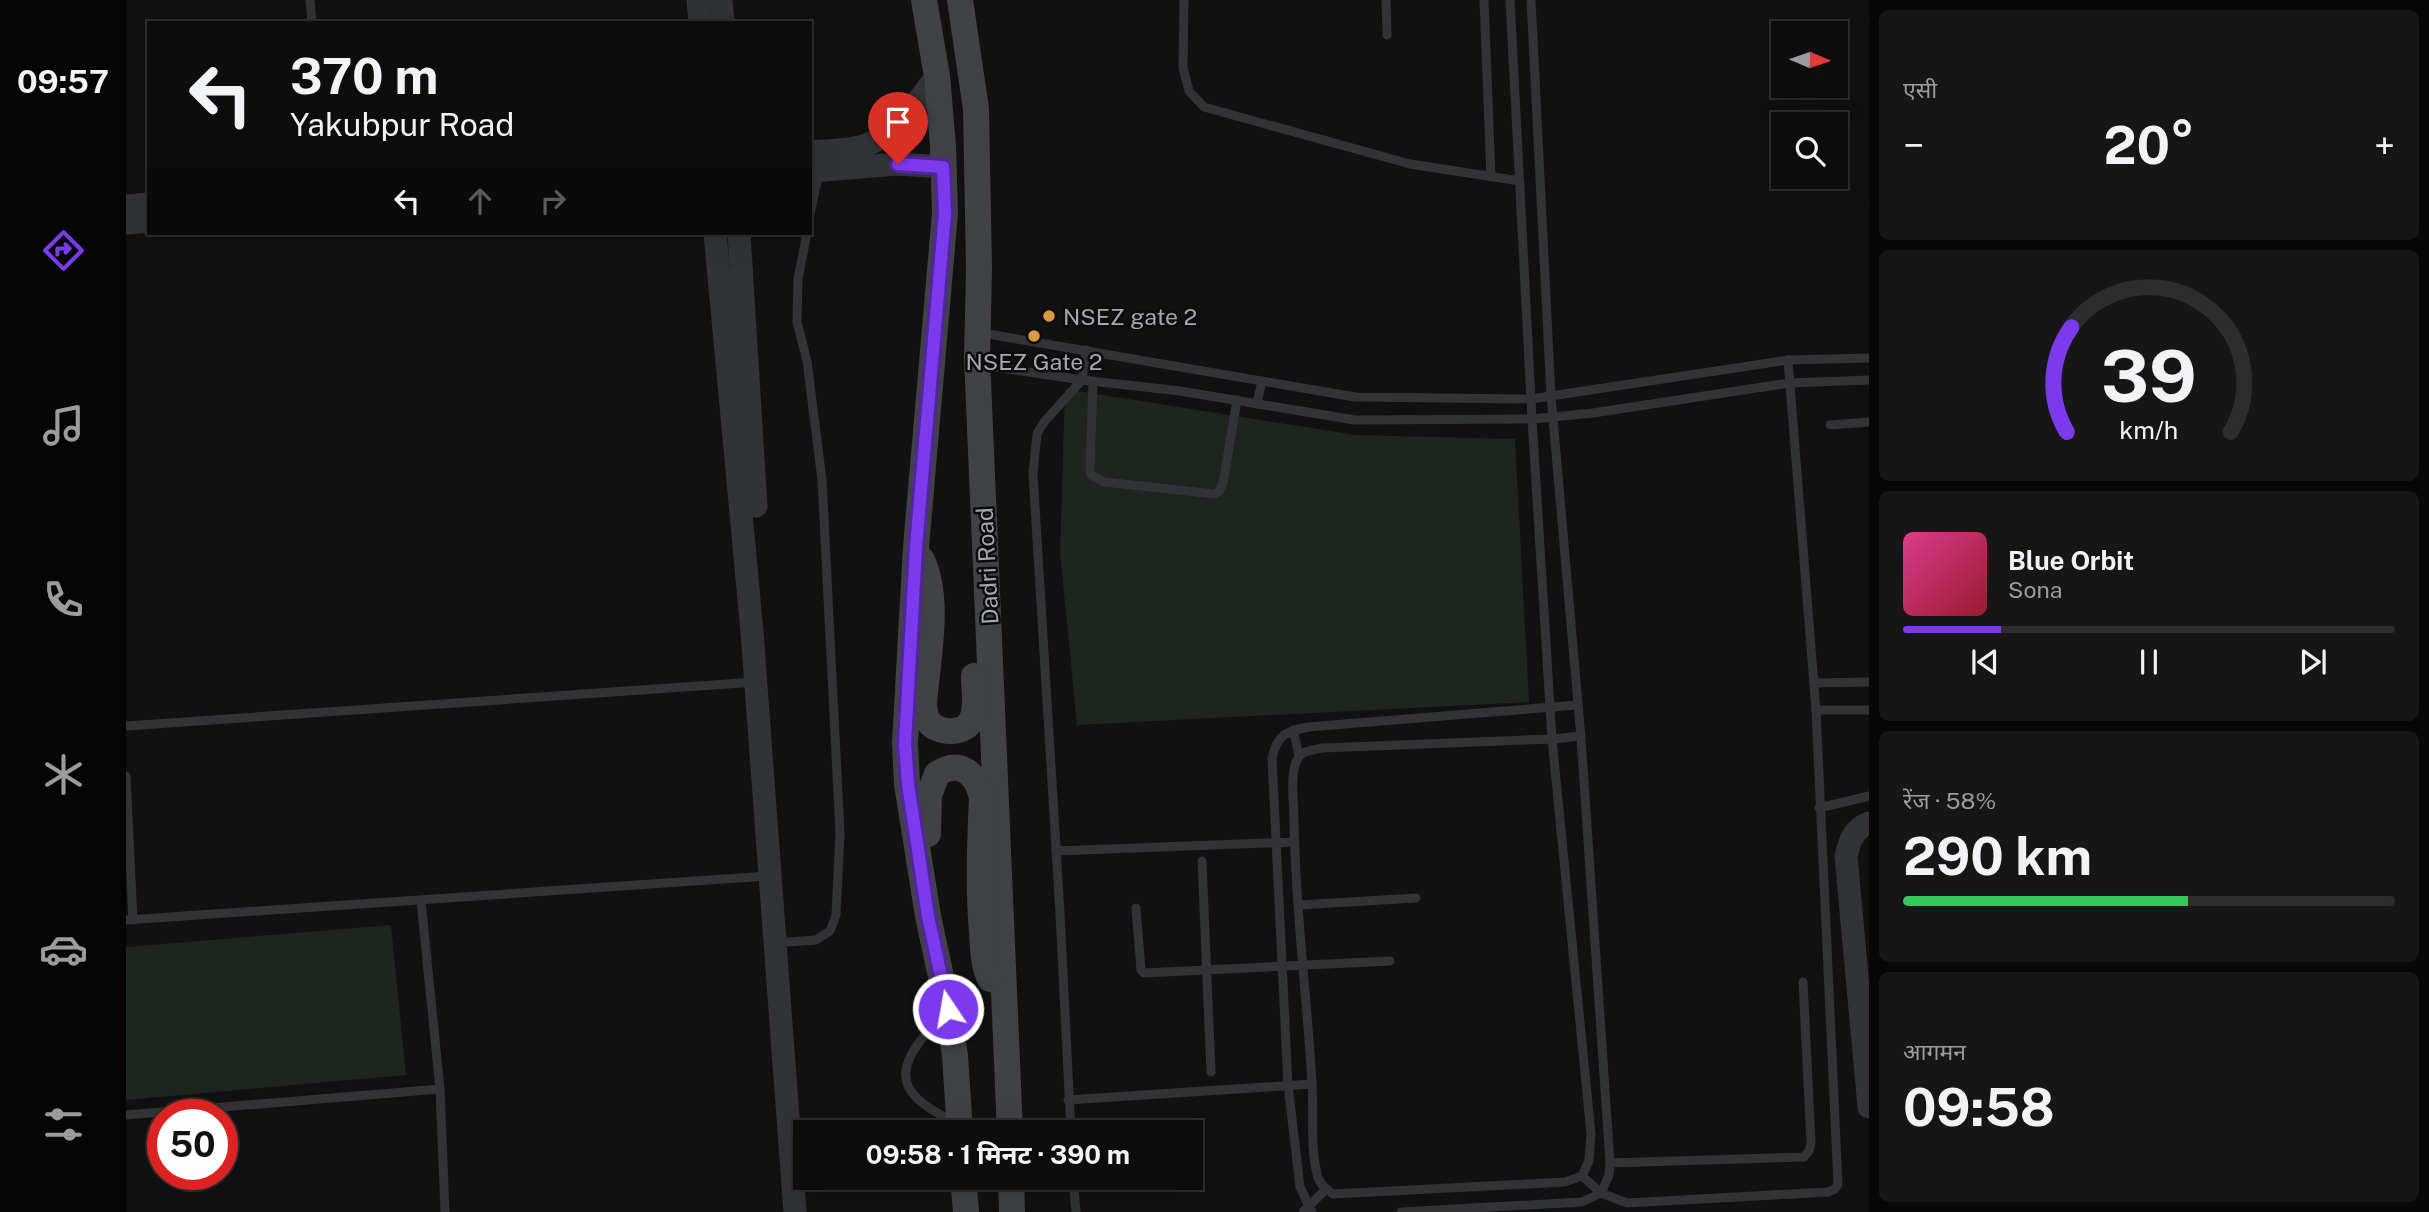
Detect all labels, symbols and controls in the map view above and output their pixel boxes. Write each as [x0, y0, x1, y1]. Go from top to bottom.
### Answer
north arrow [1771, 21, 1848, 98]
map controls [1771, 21, 1848, 189]
text: 370 m [290, 47, 439, 105]
icon: left [175, 49, 266, 140]
text: 09:57 [17, 63, 109, 100]
text: एसी [1903, 76, 1937, 103]
pin [868, 92, 928, 164]
icon: arrive [879, 103, 917, 141]
text: Yakubpur Road [290, 106, 514, 143]
button: search [1771, 112, 1848, 189]
text: 20° [2103, 115, 2195, 176]
text: − [1903, 123, 1924, 168]
text: + [2374, 123, 2395, 168]
icon: left [388, 182, 426, 220]
icon: ahead [461, 182, 499, 220]
icon: right [534, 182, 572, 220]
icon: directions [39, 226, 88, 275]
place label: NSEZ gate 2 [1063, 303, 1197, 330]
marker: NSEZ gate 2 [1041, 308, 1057, 324]
marker: NSEZ Gate 2 [1026, 328, 1042, 344]
text: 39 [2101, 333, 2197, 418]
place label: NSEZ Gate 2 [965, 348, 1103, 375]
icon: music [39, 401, 88, 450]
text: km/h [2120, 414, 2178, 444]
street label: Dadri Road [970, 507, 1004, 625]
text: Blue Orbit [2008, 545, 2134, 576]
icon: phone [39, 575, 88, 624]
text: Sona [2008, 576, 2062, 603]
icon: previous [1966, 643, 2004, 681]
icon: pause [2130, 643, 2168, 681]
icon: next [2294, 643, 2332, 681]
icon: climate [39, 750, 88, 799]
text: रेंज · 58% [1903, 787, 1996, 814]
text: 290 km [1903, 826, 2092, 887]
icon: car [39, 925, 88, 974]
position arrow [911, 972, 985, 1046]
text: आगमन [1903, 1038, 1966, 1065]
text: 09:58 [1903, 1077, 2055, 1138]
speed limit sign: 50 [147, 1099, 238, 1190]
icon: filters [39, 1100, 88, 1149]
text: 09:58 · 1 मिनट · 390 m [866, 1139, 1130, 1170]

